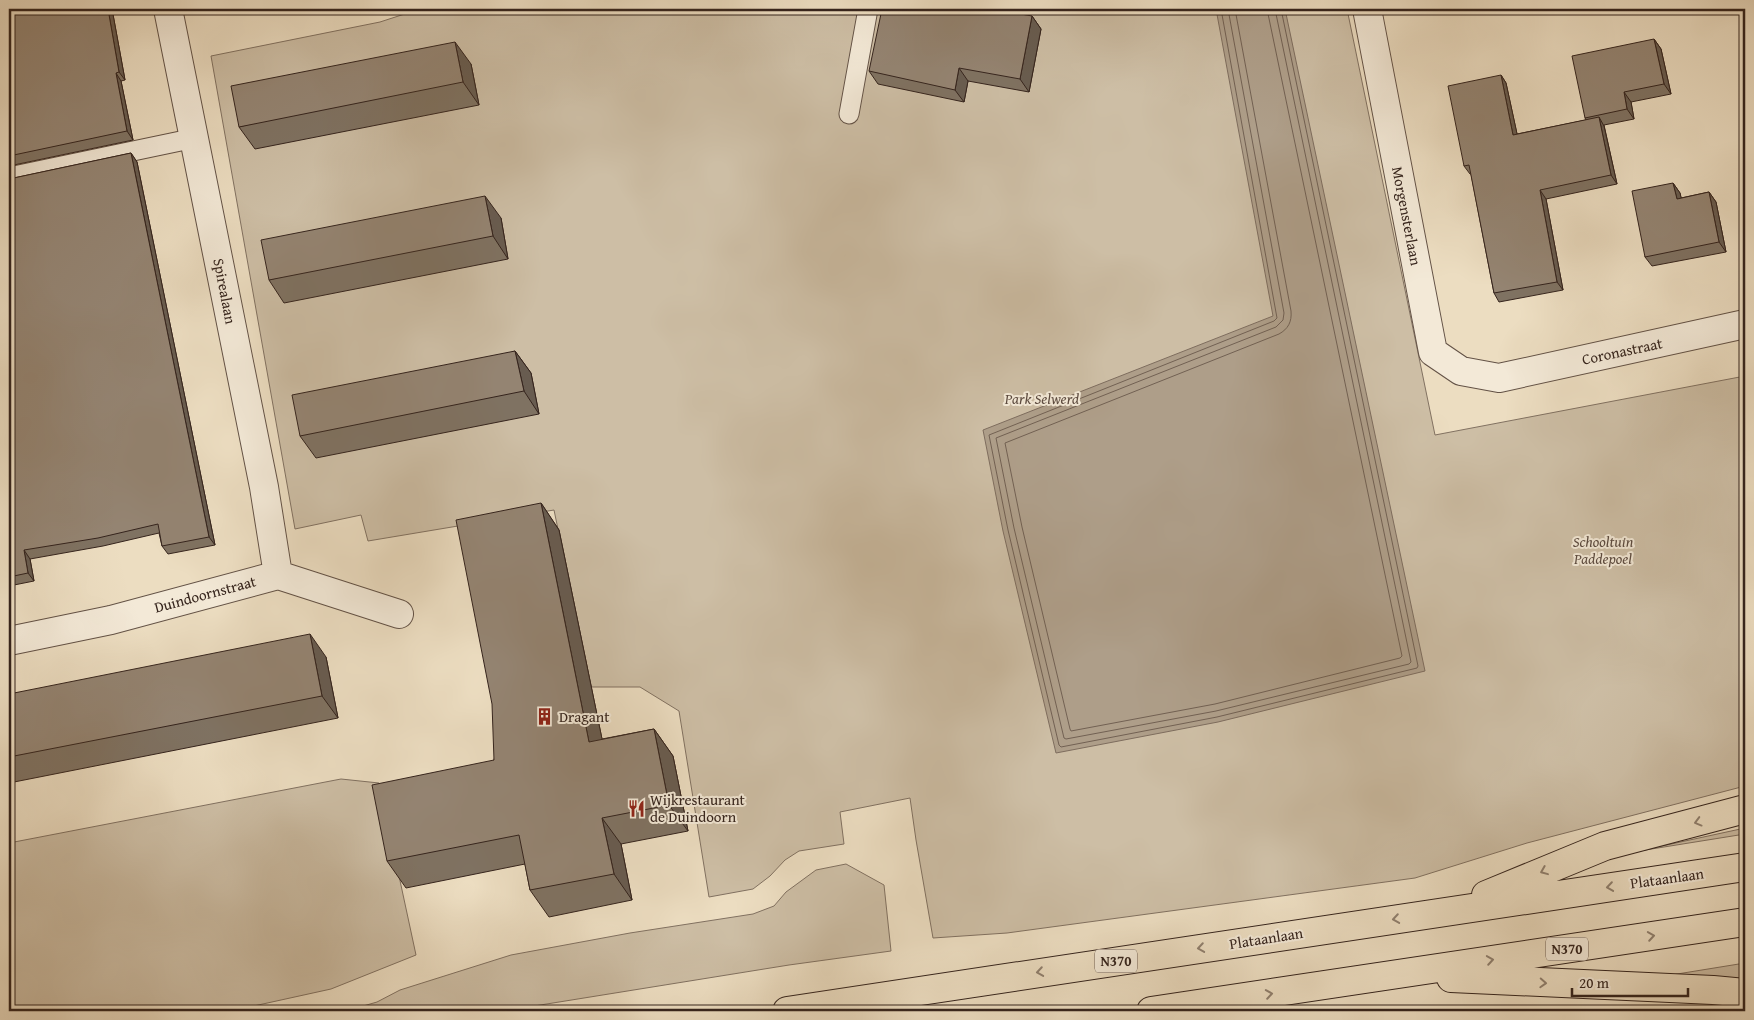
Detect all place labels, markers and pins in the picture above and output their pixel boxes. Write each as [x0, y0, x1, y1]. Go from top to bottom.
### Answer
building icon: Dragant [535, 706, 555, 726]
place label: Dragant [559, 706, 610, 727]
place label: Wijkrestaurant de Duindoorn [650, 789, 746, 827]
restaurant icon: Wijkrestaurant de Duindoorn [626, 798, 646, 818]

